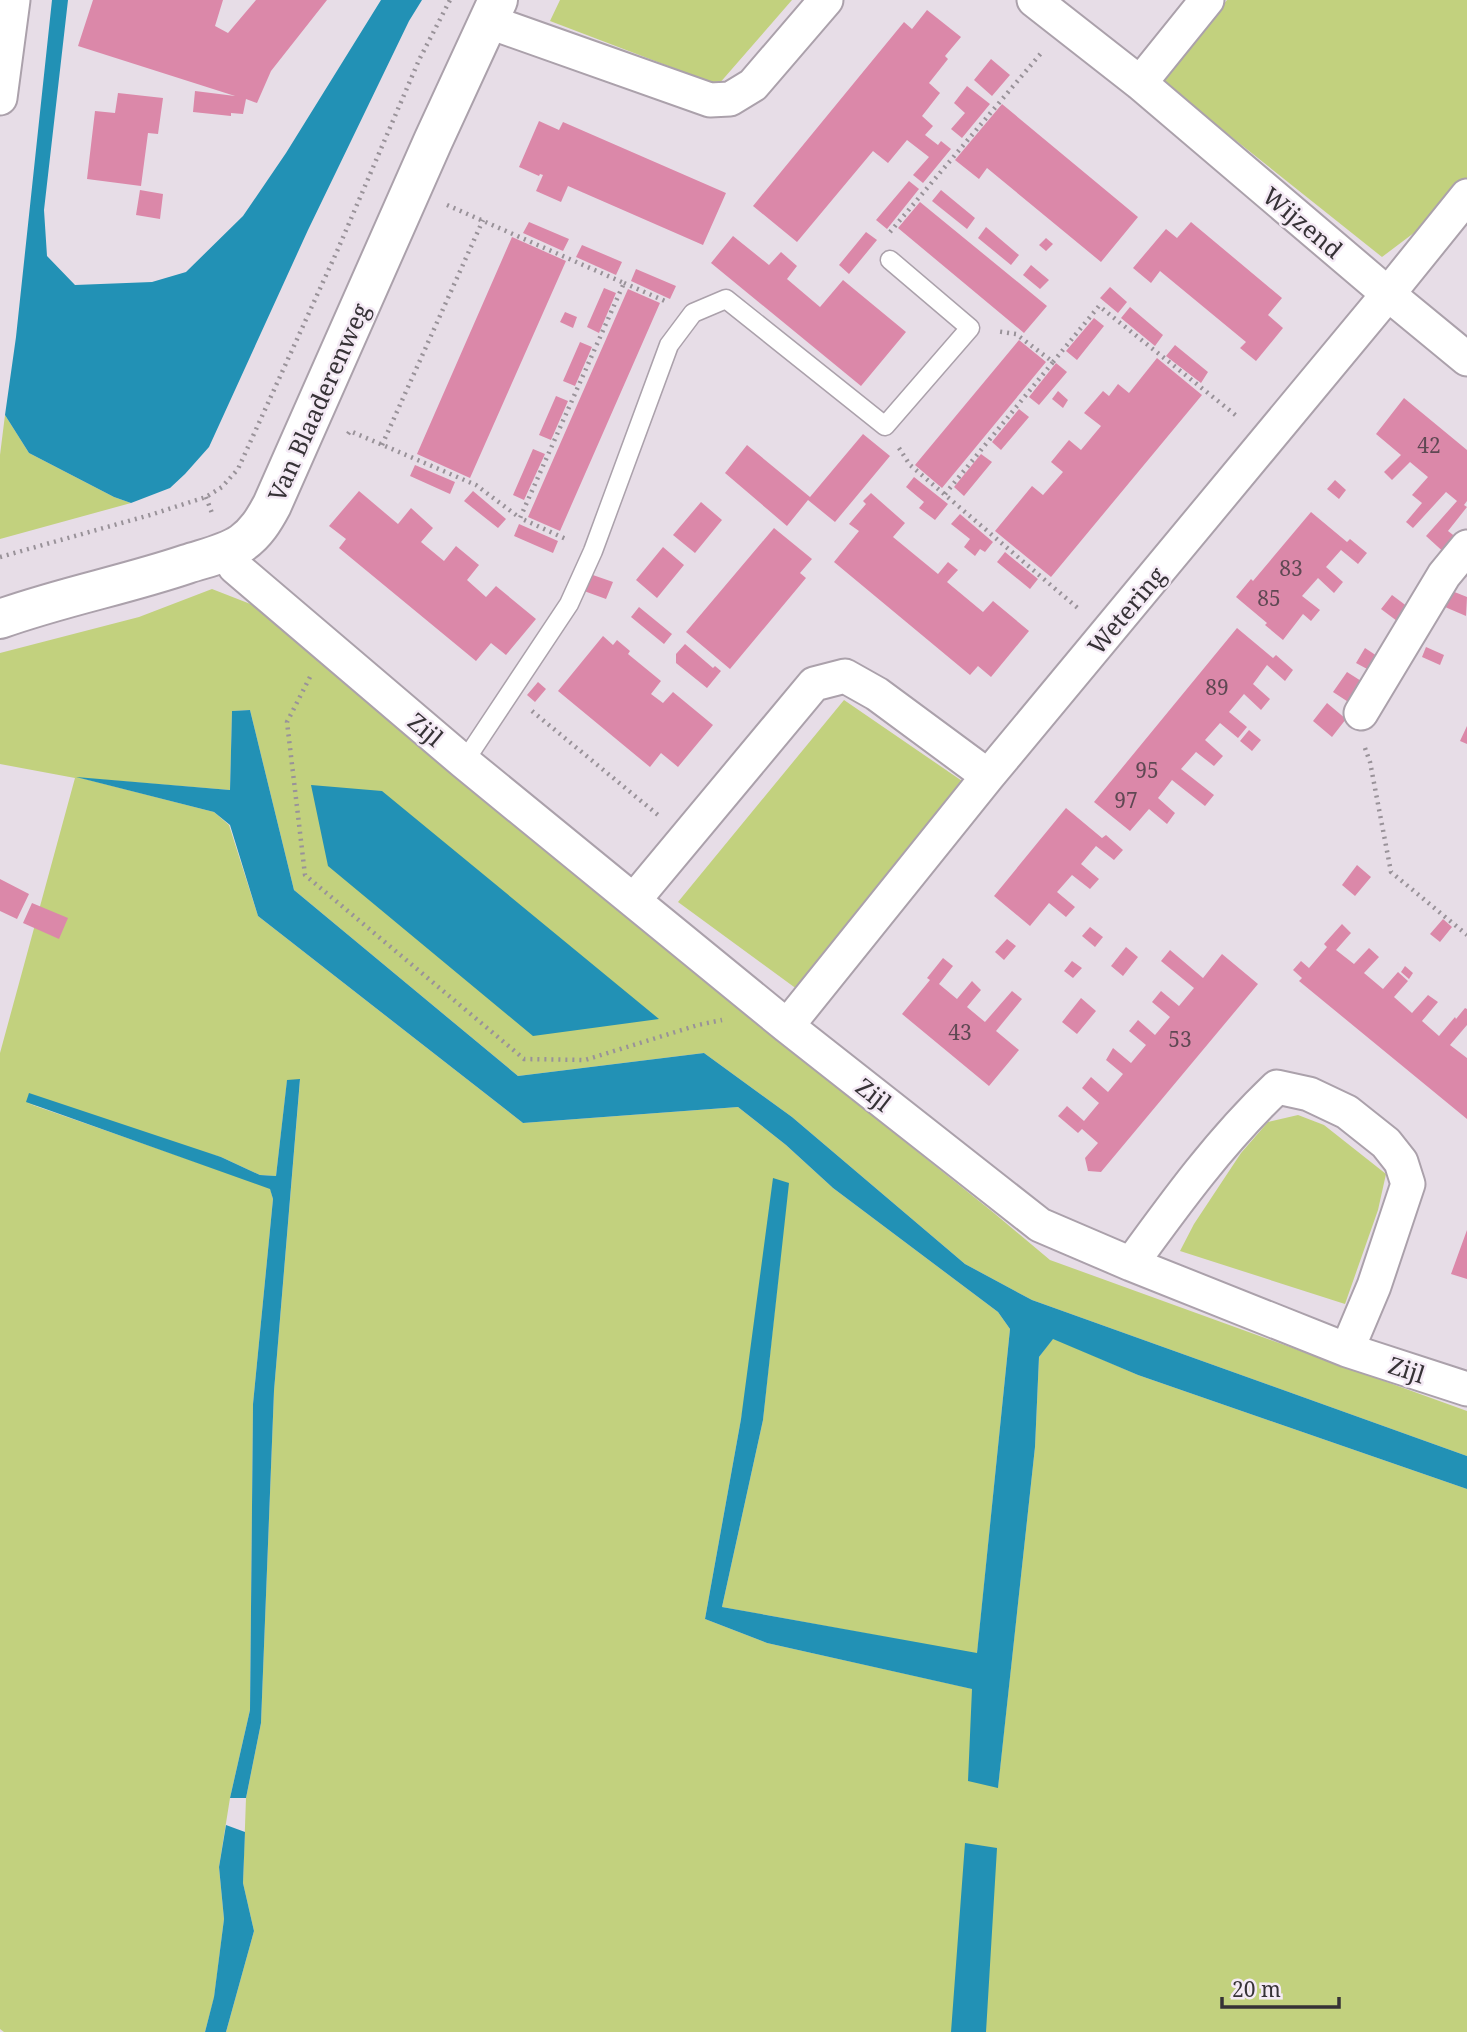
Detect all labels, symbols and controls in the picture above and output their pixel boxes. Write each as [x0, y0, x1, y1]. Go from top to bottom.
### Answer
street label: Wijzend [1256, 179, 1350, 265]
street label: Van Blaaderenweg [259, 298, 377, 506]
house number: 42 [1417, 431, 1441, 459]
house number: 83 [1279, 554, 1303, 582]
street label: Wetering [1080, 559, 1173, 661]
house number: 85 [1257, 584, 1281, 612]
house number: 89 [1205, 673, 1229, 701]
street label: Zijl [401, 705, 451, 754]
house number: 95 [1135, 756, 1159, 784]
house number: 97 [1114, 786, 1138, 814]
house number: 43 [948, 1018, 972, 1046]
house number: 53 [1168, 1025, 1192, 1053]
street label: Zijl [849, 1070, 899, 1119]
street label: Zijl [1385, 1348, 1430, 1391]
scale bar [1222, 1966, 1339, 2010]
text: 20 m [1232, 1975, 1281, 2003]

